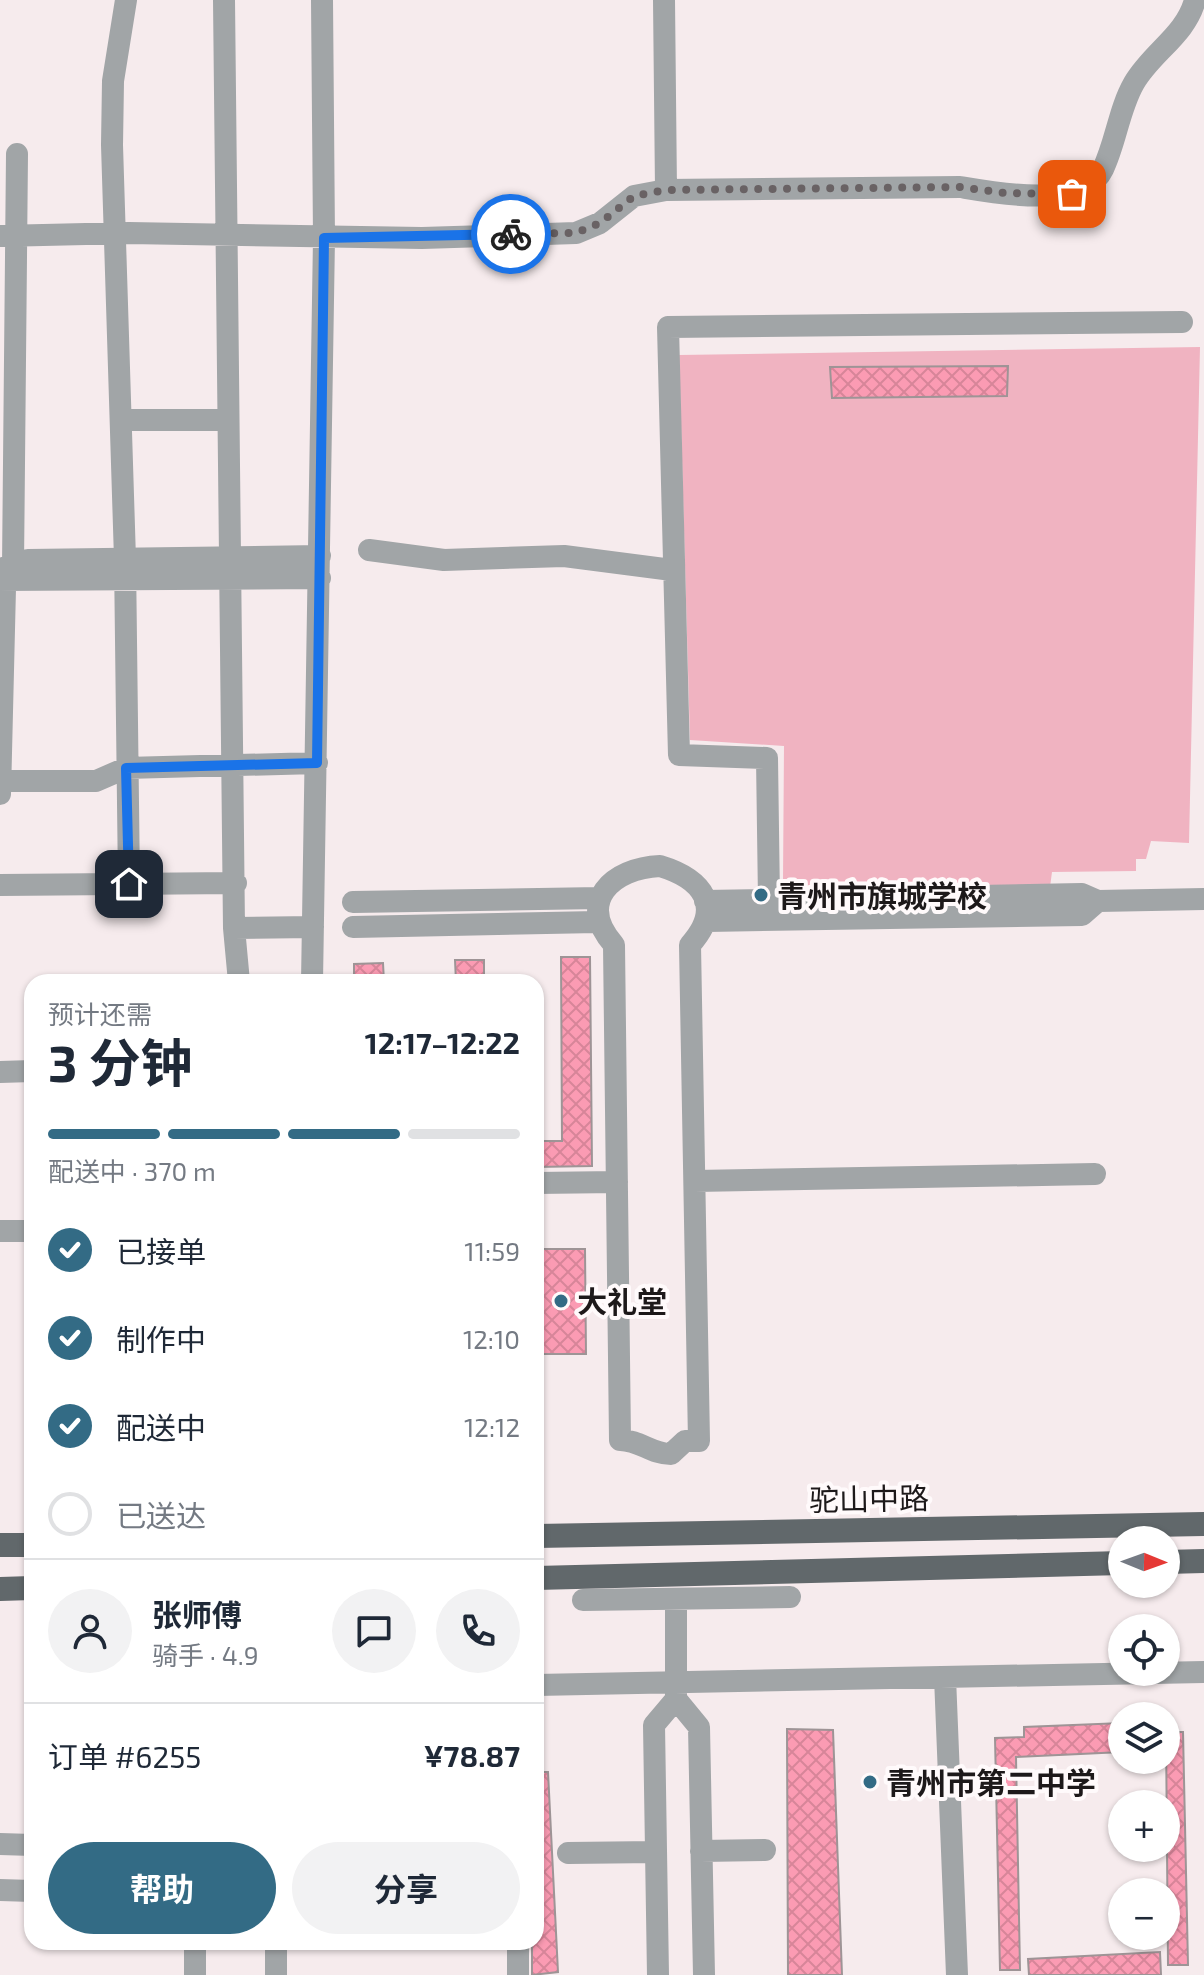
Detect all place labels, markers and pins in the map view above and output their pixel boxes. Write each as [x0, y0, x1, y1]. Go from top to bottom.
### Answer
pin [1038, 160, 1106, 228]
pin [95, 850, 163, 918]
place label: 青州市旗城学校 [777, 877, 987, 913]
marker: 青州市旗城学校 [752, 886, 770, 904]
place label: 大礼堂 [577, 1283, 667, 1319]
marker: 大礼堂 [552, 1292, 570, 1310]
place label: 青州市第二中学 [886, 1764, 1096, 1800]
marker: 青州市第二中学 [861, 1773, 879, 1791]

